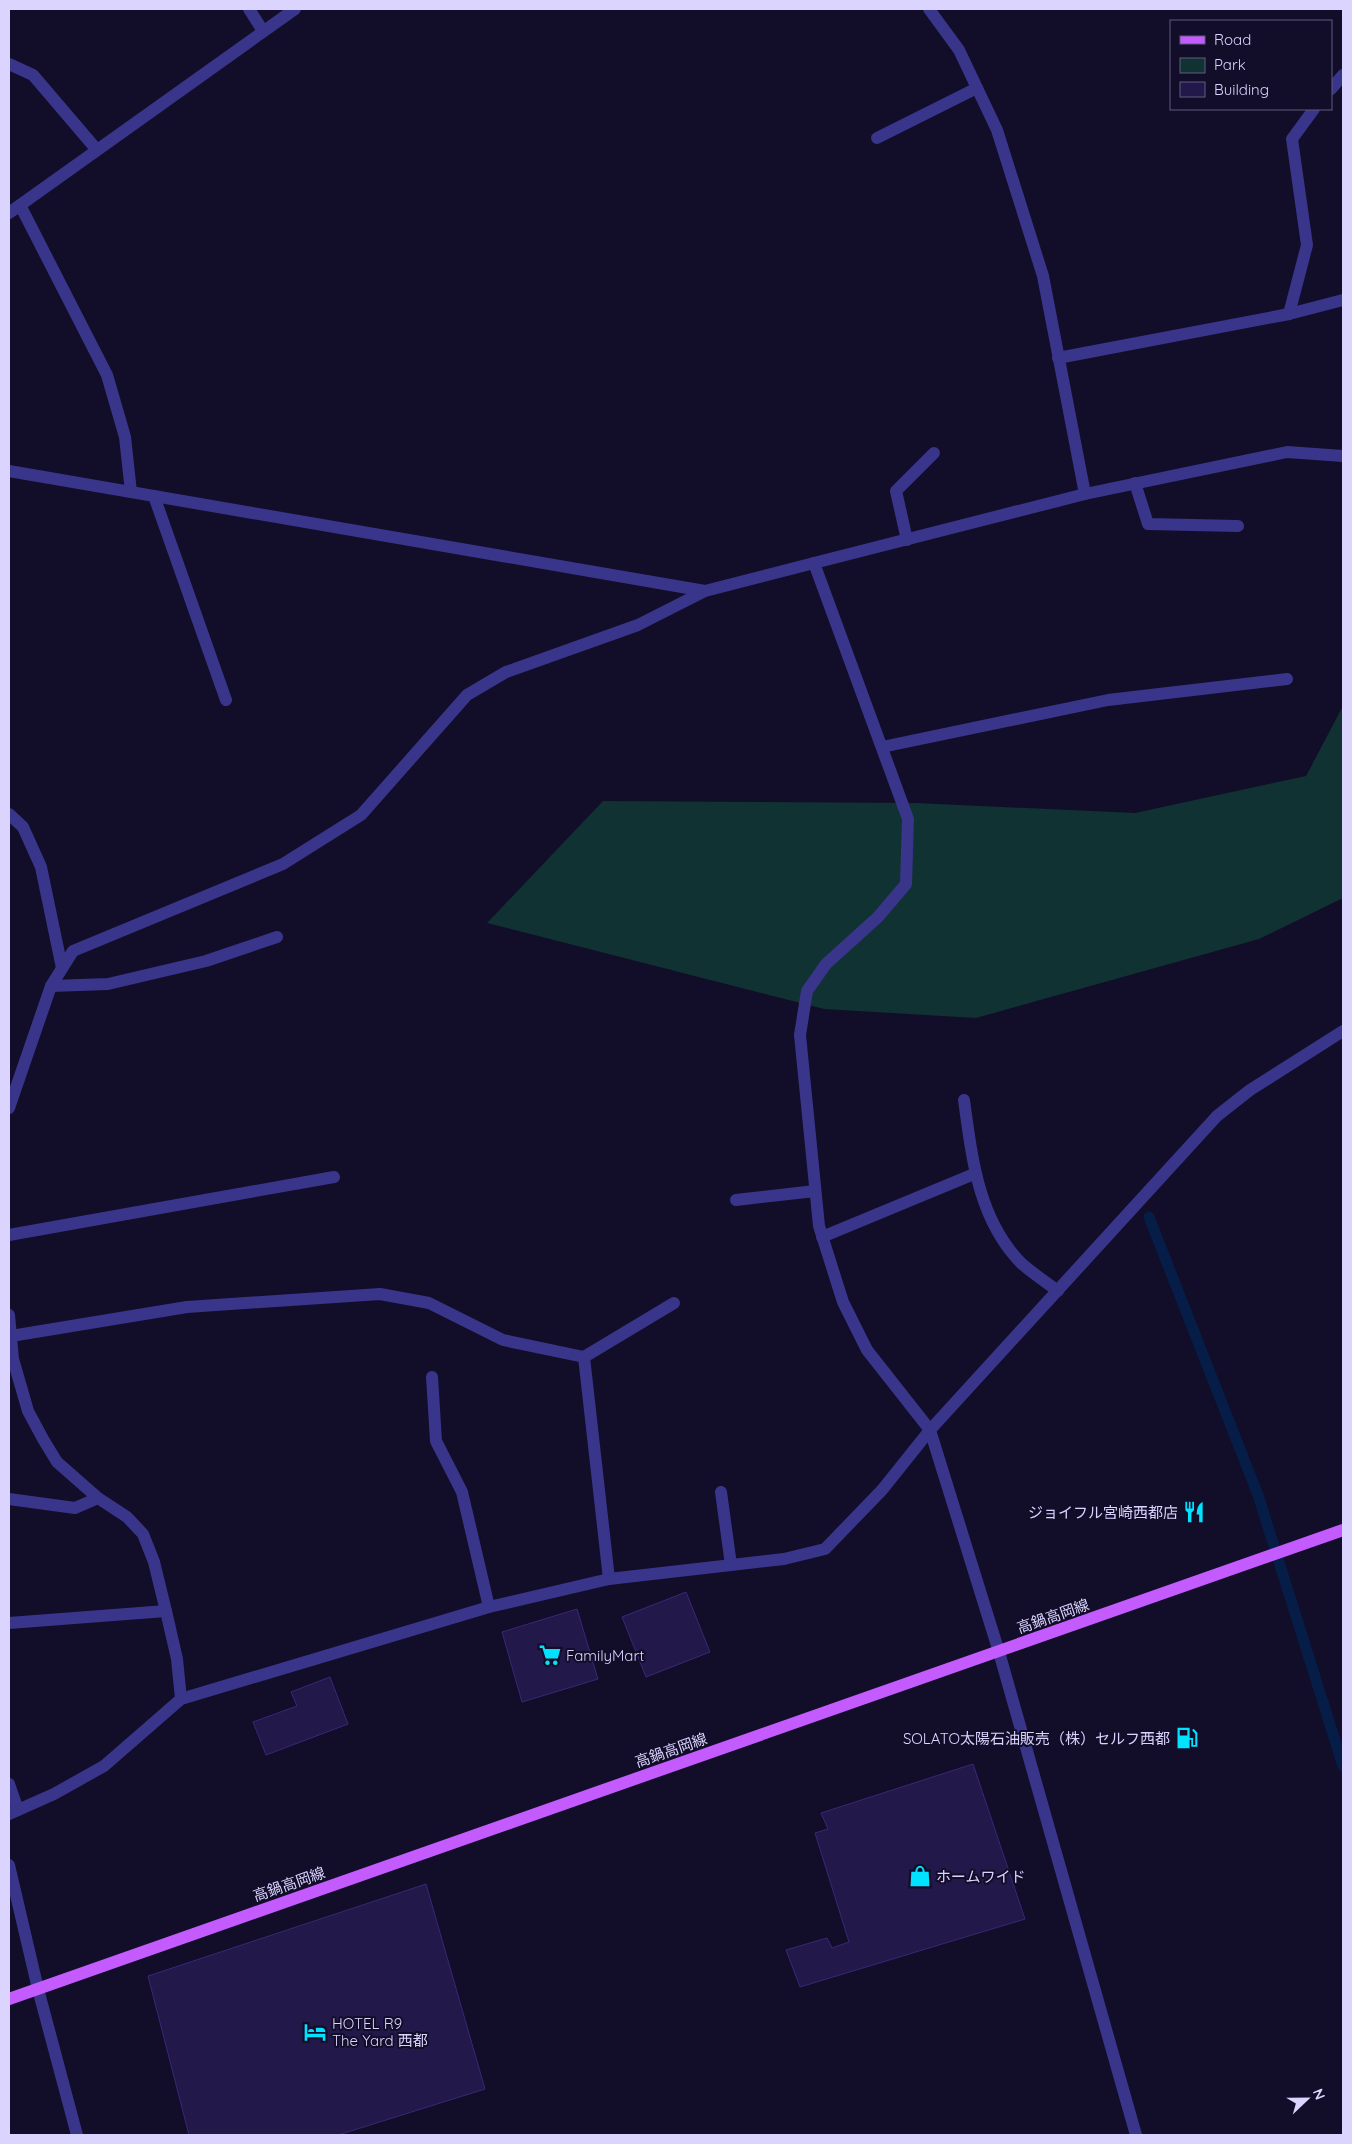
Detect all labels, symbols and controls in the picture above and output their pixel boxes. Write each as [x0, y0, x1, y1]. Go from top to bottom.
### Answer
legend [1170, 20, 1332, 110]
text: Road [1214, 30, 1251, 49]
text: Park [1214, 55, 1246, 74]
text: Building [1214, 80, 1269, 99]
restaurant icon: ジョイフル宮崎西都店 [1181, 1499, 1207, 1525]
place label: ジョイフル宮崎西都店 [1028, 1503, 1178, 1522]
street label: 高鍋高岡線 [1014, 1595, 1092, 1637]
supermarket icon: FamilyMart [537, 1642, 563, 1668]
place label: FamilyMart [566, 1646, 644, 1665]
fuel station icon: SOLATO太陽石油販売（株）セルフ西都 [1174, 1725, 1200, 1751]
street label: 高鍋高岡線 [632, 1729, 710, 1771]
place label: SOLATO太陽石油販売（株）セルフ西都 [903, 1729, 1170, 1748]
street label: 高鍋高岡線 [250, 1863, 328, 1905]
shop icon: ホームワイド [907, 1863, 933, 1889]
place label: ホームワイド [936, 1867, 1026, 1886]
place label: HOTEL R9 The Yard 西都 [332, 2014, 428, 2050]
hotel icon: HOTEL R9 The Yard 西都 [302, 2019, 328, 2045]
north arrow [1282, 2074, 1332, 2124]
text: N [1309, 2086, 1329, 2102]

